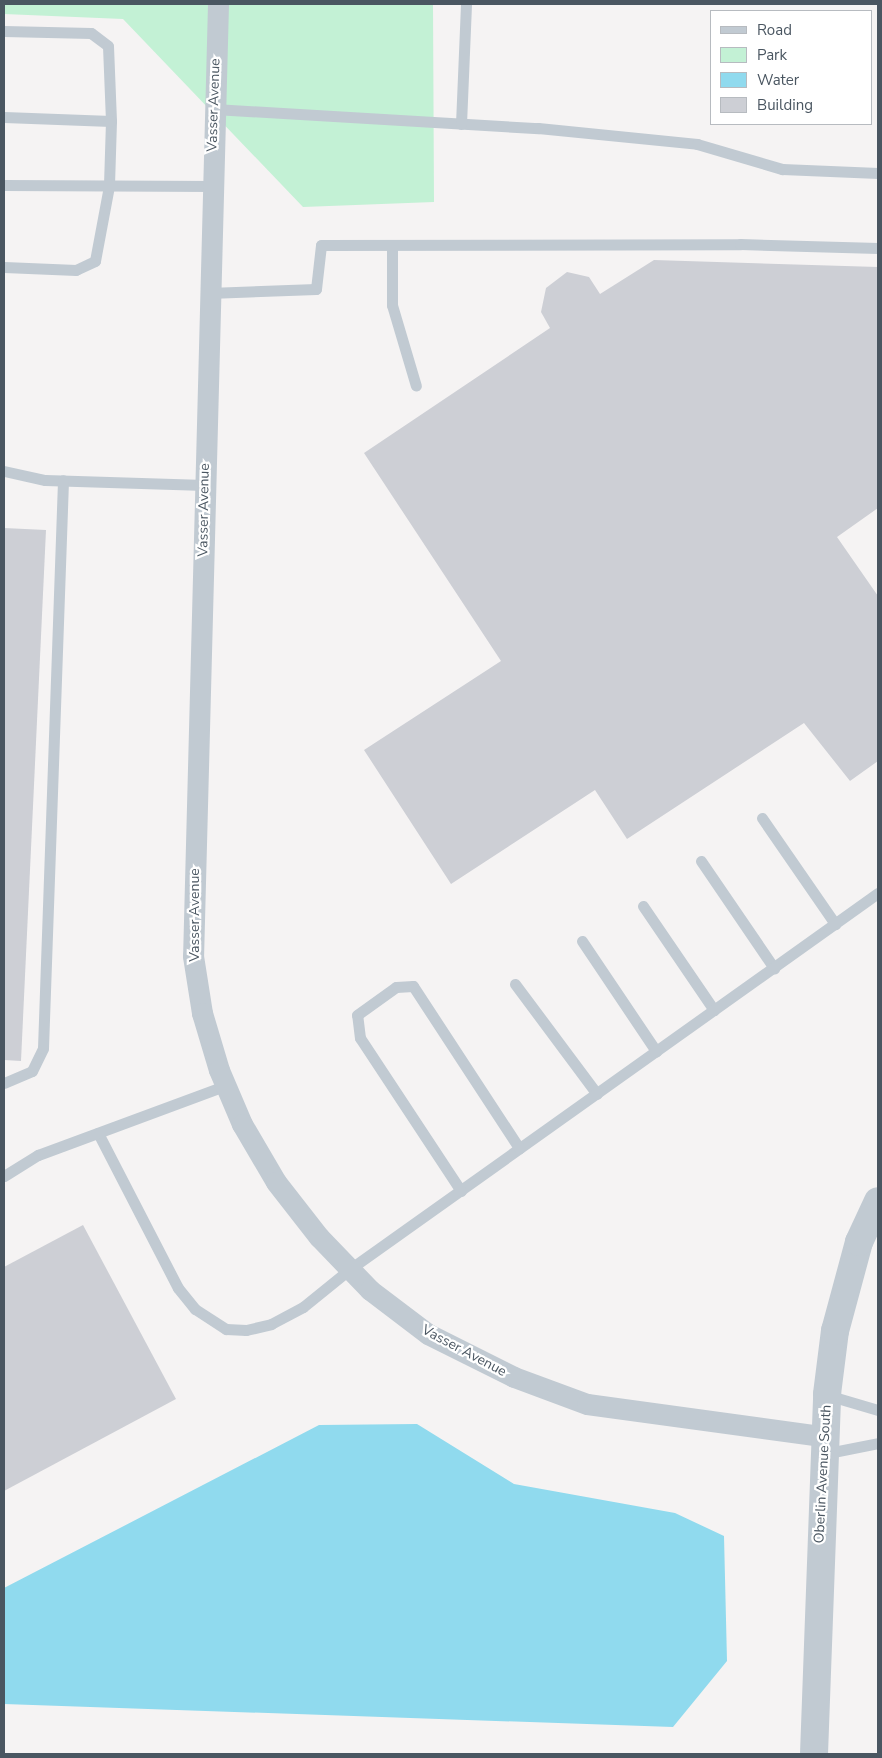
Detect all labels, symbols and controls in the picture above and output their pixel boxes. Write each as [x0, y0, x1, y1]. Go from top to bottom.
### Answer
legend [710, 10, 872, 125]
text: Road [757, 20, 792, 40]
text: Park [757, 45, 787, 65]
street label: Vasser Avenue [204, 58, 224, 152]
text: Water [757, 70, 799, 90]
text: Building [757, 95, 813, 115]
street label: Vasser Avenue [195, 463, 213, 557]
street label: Vasser Avenue [187, 868, 203, 962]
street label: Vasser Avenue [419, 1322, 509, 1380]
street label: Oberlin Avenue South [811, 1404, 835, 1544]

